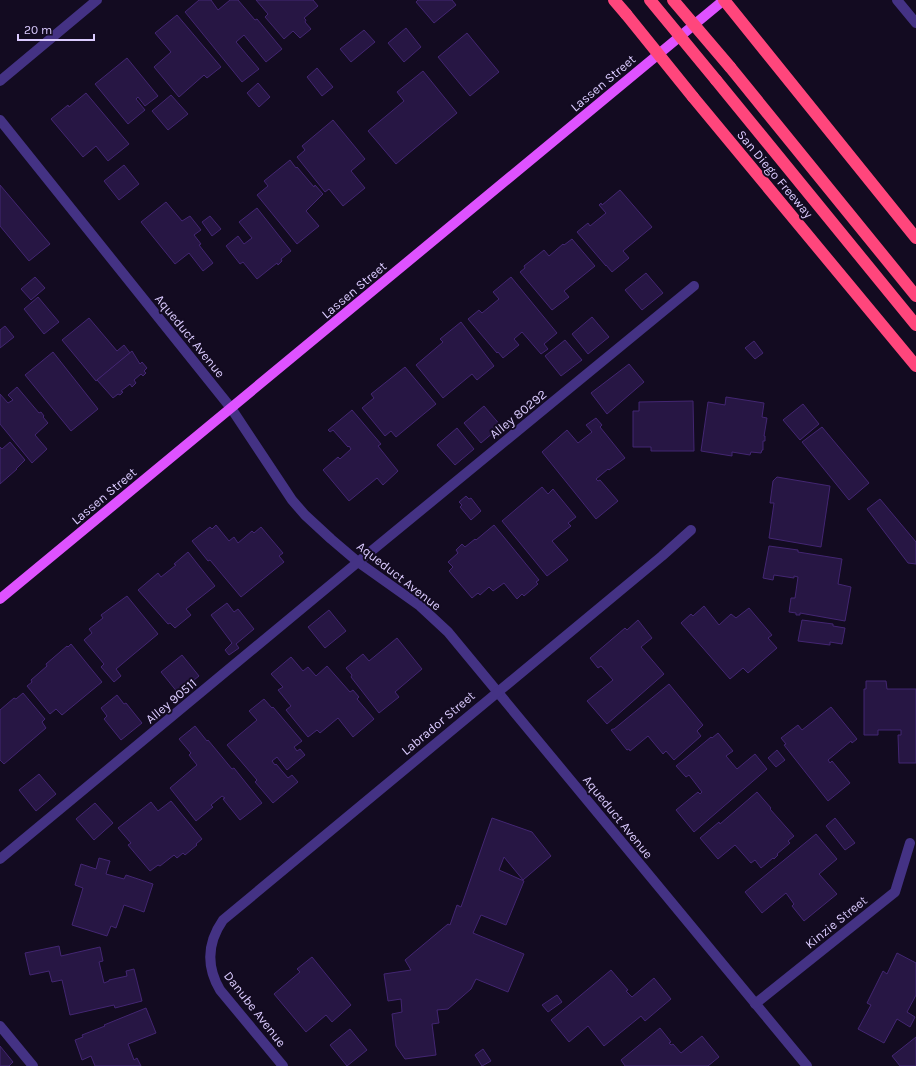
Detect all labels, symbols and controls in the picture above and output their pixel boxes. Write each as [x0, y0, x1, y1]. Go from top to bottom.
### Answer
scale bar [18, 16, 94, 42]
text: 20 m [24, 23, 52, 37]
street label: Lassen Street [567, 51, 639, 115]
street label: San Diego Freeway [734, 127, 816, 221]
street label: Lassen Street [318, 258, 390, 322]
street label: Aqueduct Avenue [151, 291, 228, 381]
street label: Alley 80292 [487, 386, 549, 442]
street label: Lassen Street [68, 464, 140, 528]
street label: Aqueduct Avenue [353, 538, 444, 614]
street label: Alley 90511 [143, 675, 199, 727]
street label: Labrador Street [398, 688, 478, 758]
street label: Aqueduct Avenue [579, 772, 656, 862]
street label: Kinzie Street [802, 892, 870, 951]
street label: Danube Avenue [221, 968, 289, 1050]

